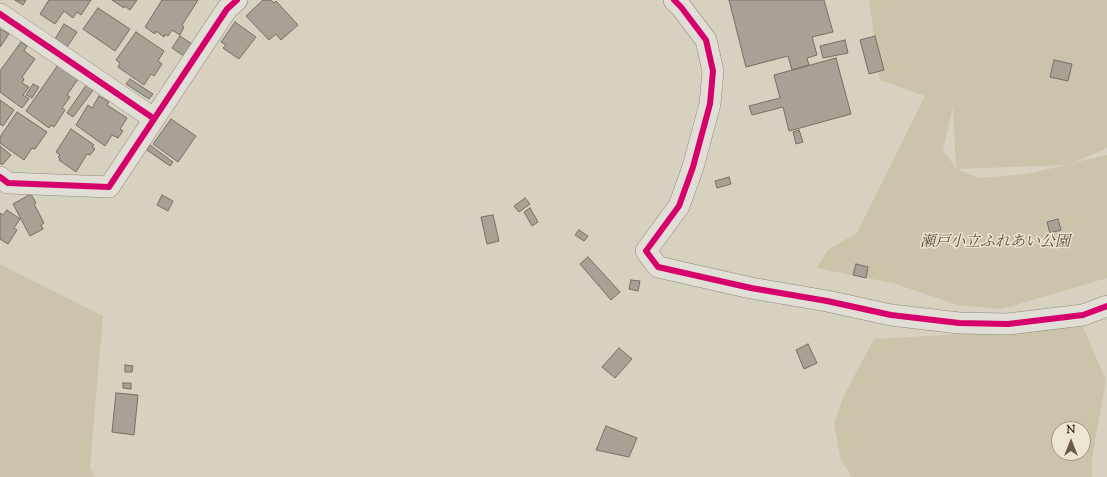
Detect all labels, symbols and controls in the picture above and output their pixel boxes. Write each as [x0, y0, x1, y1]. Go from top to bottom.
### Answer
park label: 瀬戸小立ふれあい公園 [920, 234, 1070, 252]
north arrow [1051, 421, 1091, 461]
text: N [1067, 422, 1075, 438]

